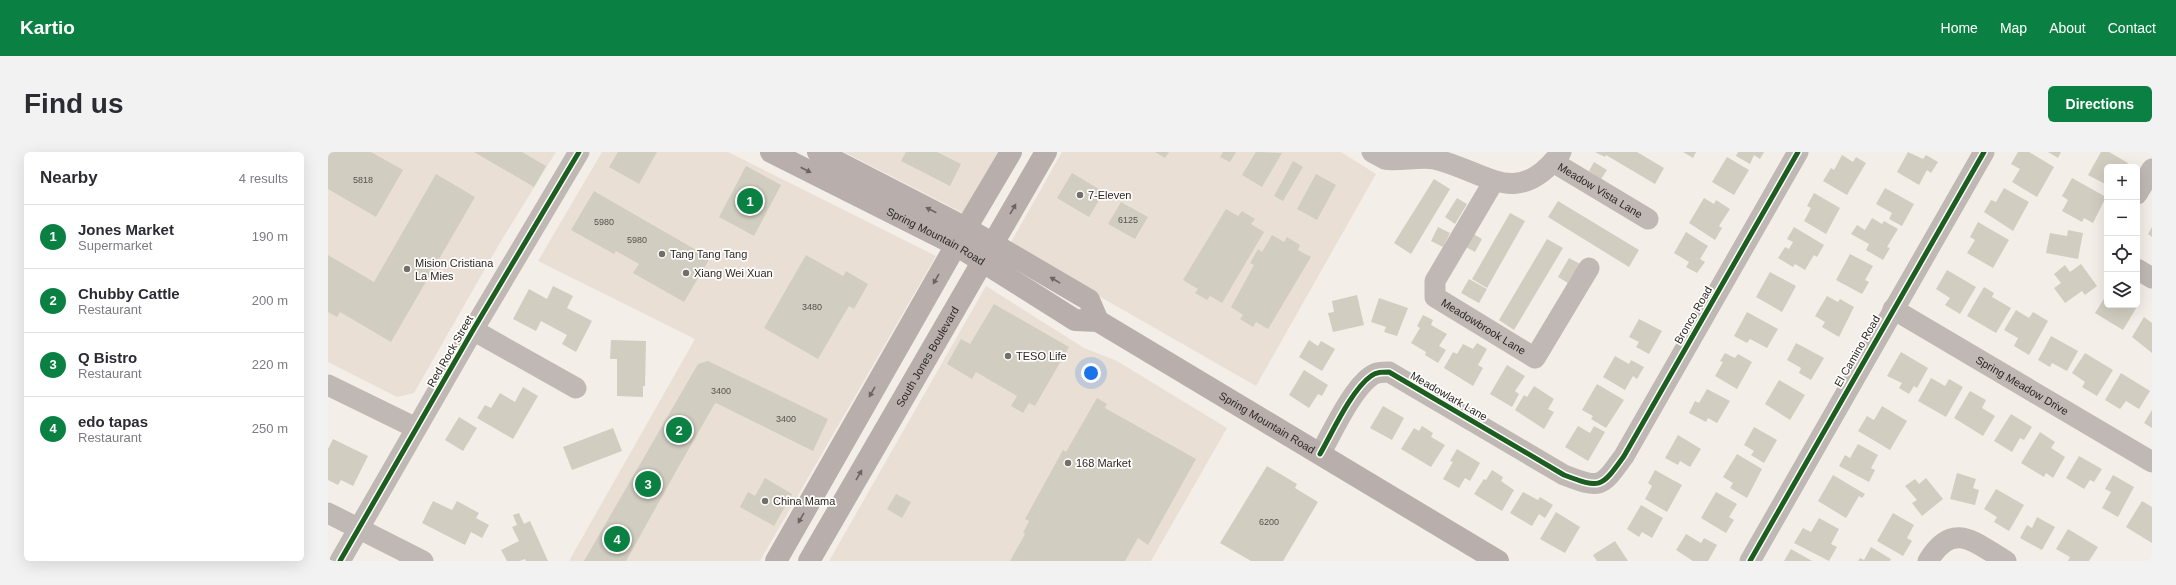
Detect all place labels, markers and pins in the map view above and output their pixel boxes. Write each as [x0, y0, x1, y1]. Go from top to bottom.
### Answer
pin: 1 [737, 186, 763, 216]
place label: 7-Eleven [1088, 189, 1131, 201]
marker: 7-Eleven [1075, 190, 1085, 200]
place label: Tang Tang Tang [670, 248, 747, 260]
marker: Tang Tang Tang [657, 249, 667, 259]
place label: Mision Cristiana La Mies [415, 257, 494, 282]
marker: Mision Cristiana La Mies [402, 264, 412, 274]
place label: Xiang Wei Xuan [694, 267, 773, 279]
marker: Xiang Wei Xuan [681, 268, 691, 278]
place label: TESO Life [1016, 350, 1067, 362]
marker: TESO Life [1003, 351, 1013, 361]
pin: 2 [666, 415, 692, 445]
place label: 168 Market [1076, 457, 1131, 469]
marker: 168 Market [1063, 458, 1073, 468]
pin: 3 [635, 469, 661, 499]
place label: China Mama [773, 495, 836, 507]
marker: China Mama [760, 496, 770, 506]
pin: 4 [604, 524, 630, 554]

